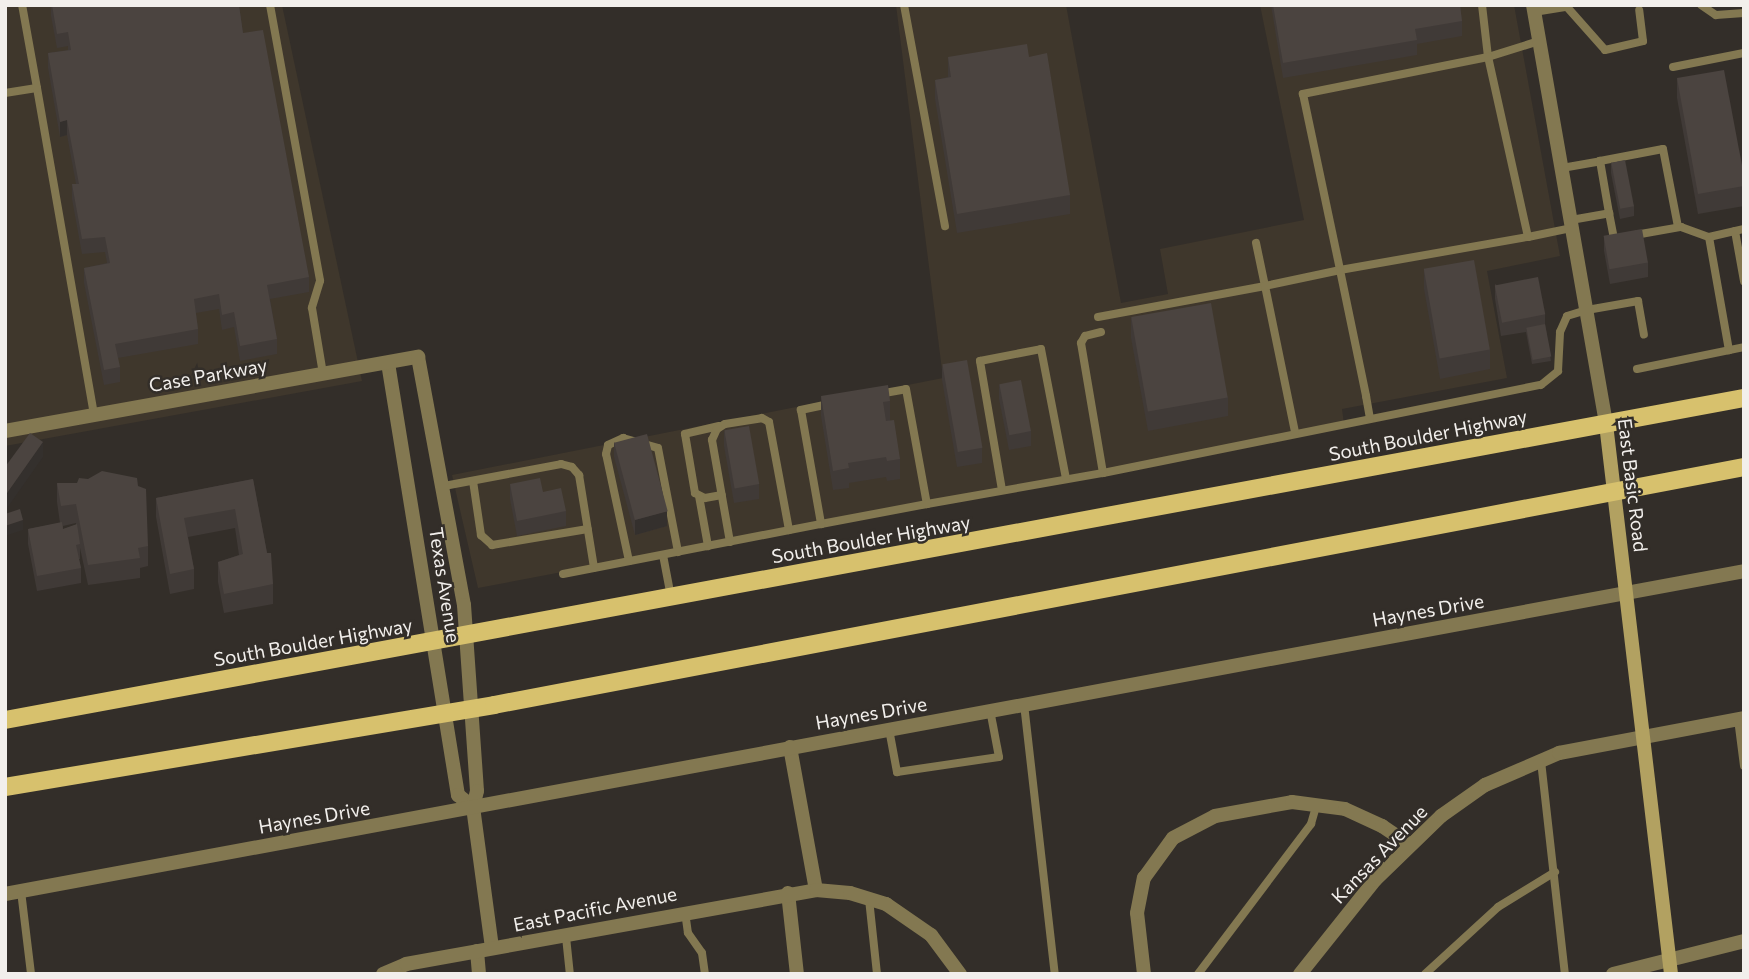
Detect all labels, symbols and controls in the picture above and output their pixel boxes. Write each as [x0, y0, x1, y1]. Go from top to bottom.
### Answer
street label: Case Parkway [147, 353, 269, 397]
street label: South Boulder Highway [1327, 405, 1529, 465]
street label: East Basic Road [1613, 417, 1653, 553]
street label: South Boulder Highway [770, 510, 972, 568]
street label: Texas Avenue [425, 526, 465, 644]
street label: Haynes Drive [1370, 589, 1486, 631]
street label: South Boulder Highway [212, 613, 414, 671]
street label: Haynes Drive [813, 692, 929, 734]
street label: Haynes Drive [256, 796, 372, 838]
street label: Kansas Avenue [1326, 800, 1432, 908]
street label: East Pacific Avenue [511, 882, 679, 936]

